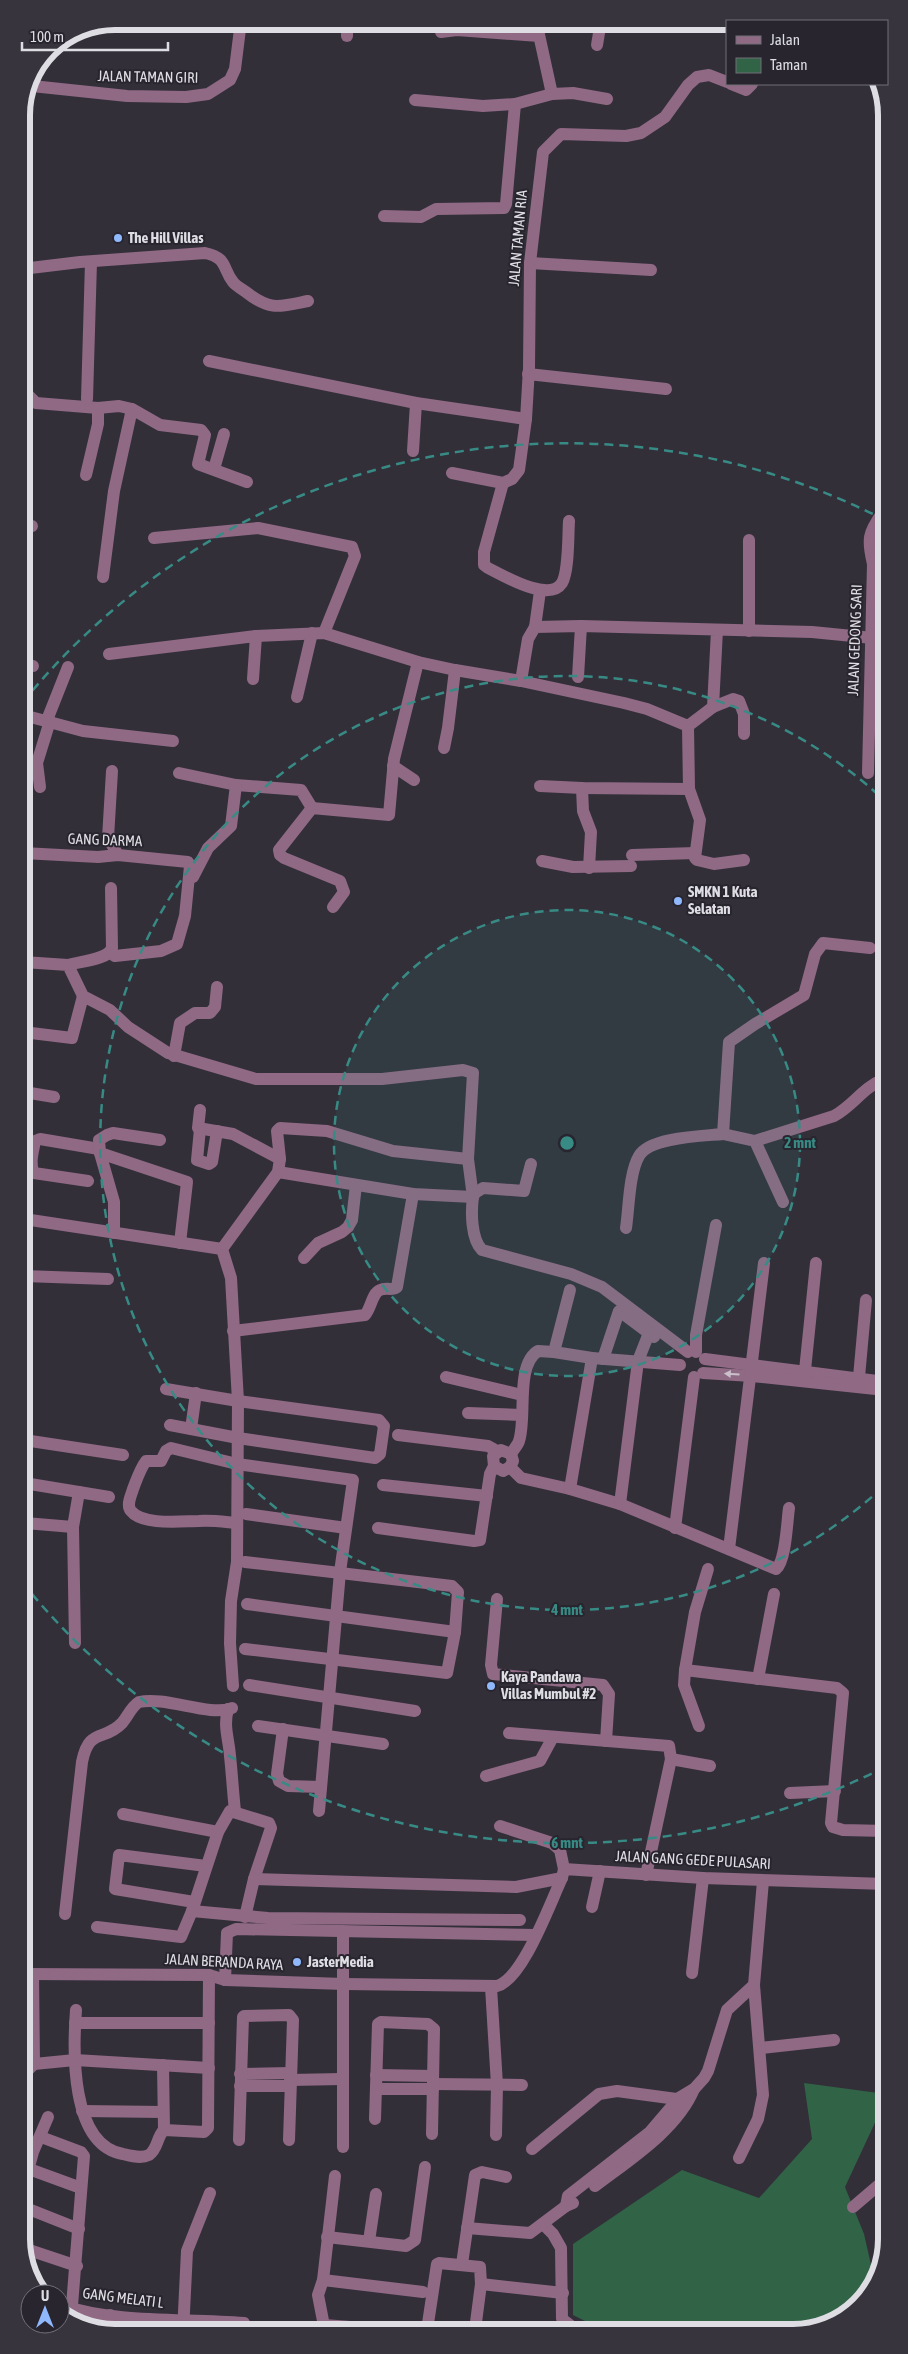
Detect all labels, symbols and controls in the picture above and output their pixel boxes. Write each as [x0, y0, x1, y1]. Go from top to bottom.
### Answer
scale bar [22, 20, 169, 52]
legend [726, 20, 888, 85]
text: 100 m [30, 28, 64, 45]
text: Jalan [770, 31, 800, 48]
text: Taman [770, 56, 808, 73]
street label: JALAN TAMAN GIRI [97, 67, 199, 86]
street label: JALAN TAMAN RIA [505, 188, 530, 287]
place label: The Hill Villas [128, 229, 204, 246]
marker: The Hill Villas [112, 232, 124, 244]
street label: JALAN GEDONG SARI [844, 584, 865, 696]
street label: GANG DARMA [67, 830, 143, 849]
place label: SMKN 1 Kuta Selatan [688, 883, 757, 917]
marker: SMKN 1 Kuta Selatan [672, 895, 684, 907]
centre of rings [558, 1134, 576, 1152]
text: 2 mnt [784, 1134, 816, 1151]
one-way arrow [724, 1370, 740, 1378]
text: 4 mnt [550, 1601, 583, 1618]
place label: Kaya Pandawa Villas Mumbul #2 [500, 1668, 596, 1702]
marker: Kaya Pandawa Villas Mumbul #2 [485, 1680, 497, 1692]
text: 6 mnt [551, 1834, 583, 1851]
street label: JALAN GANG GEDE PULASARI [615, 1847, 771, 1872]
street label: JALAN BERANDA RAYA [164, 1950, 284, 1973]
place label: JasterMedia [306, 1953, 374, 1970]
marker: JasterMedia [291, 1956, 303, 1968]
north arrow [20, 2284, 70, 2334]
street label: GANG MELATI L [82, 2284, 165, 2311]
text: U [41, 2288, 49, 2304]

